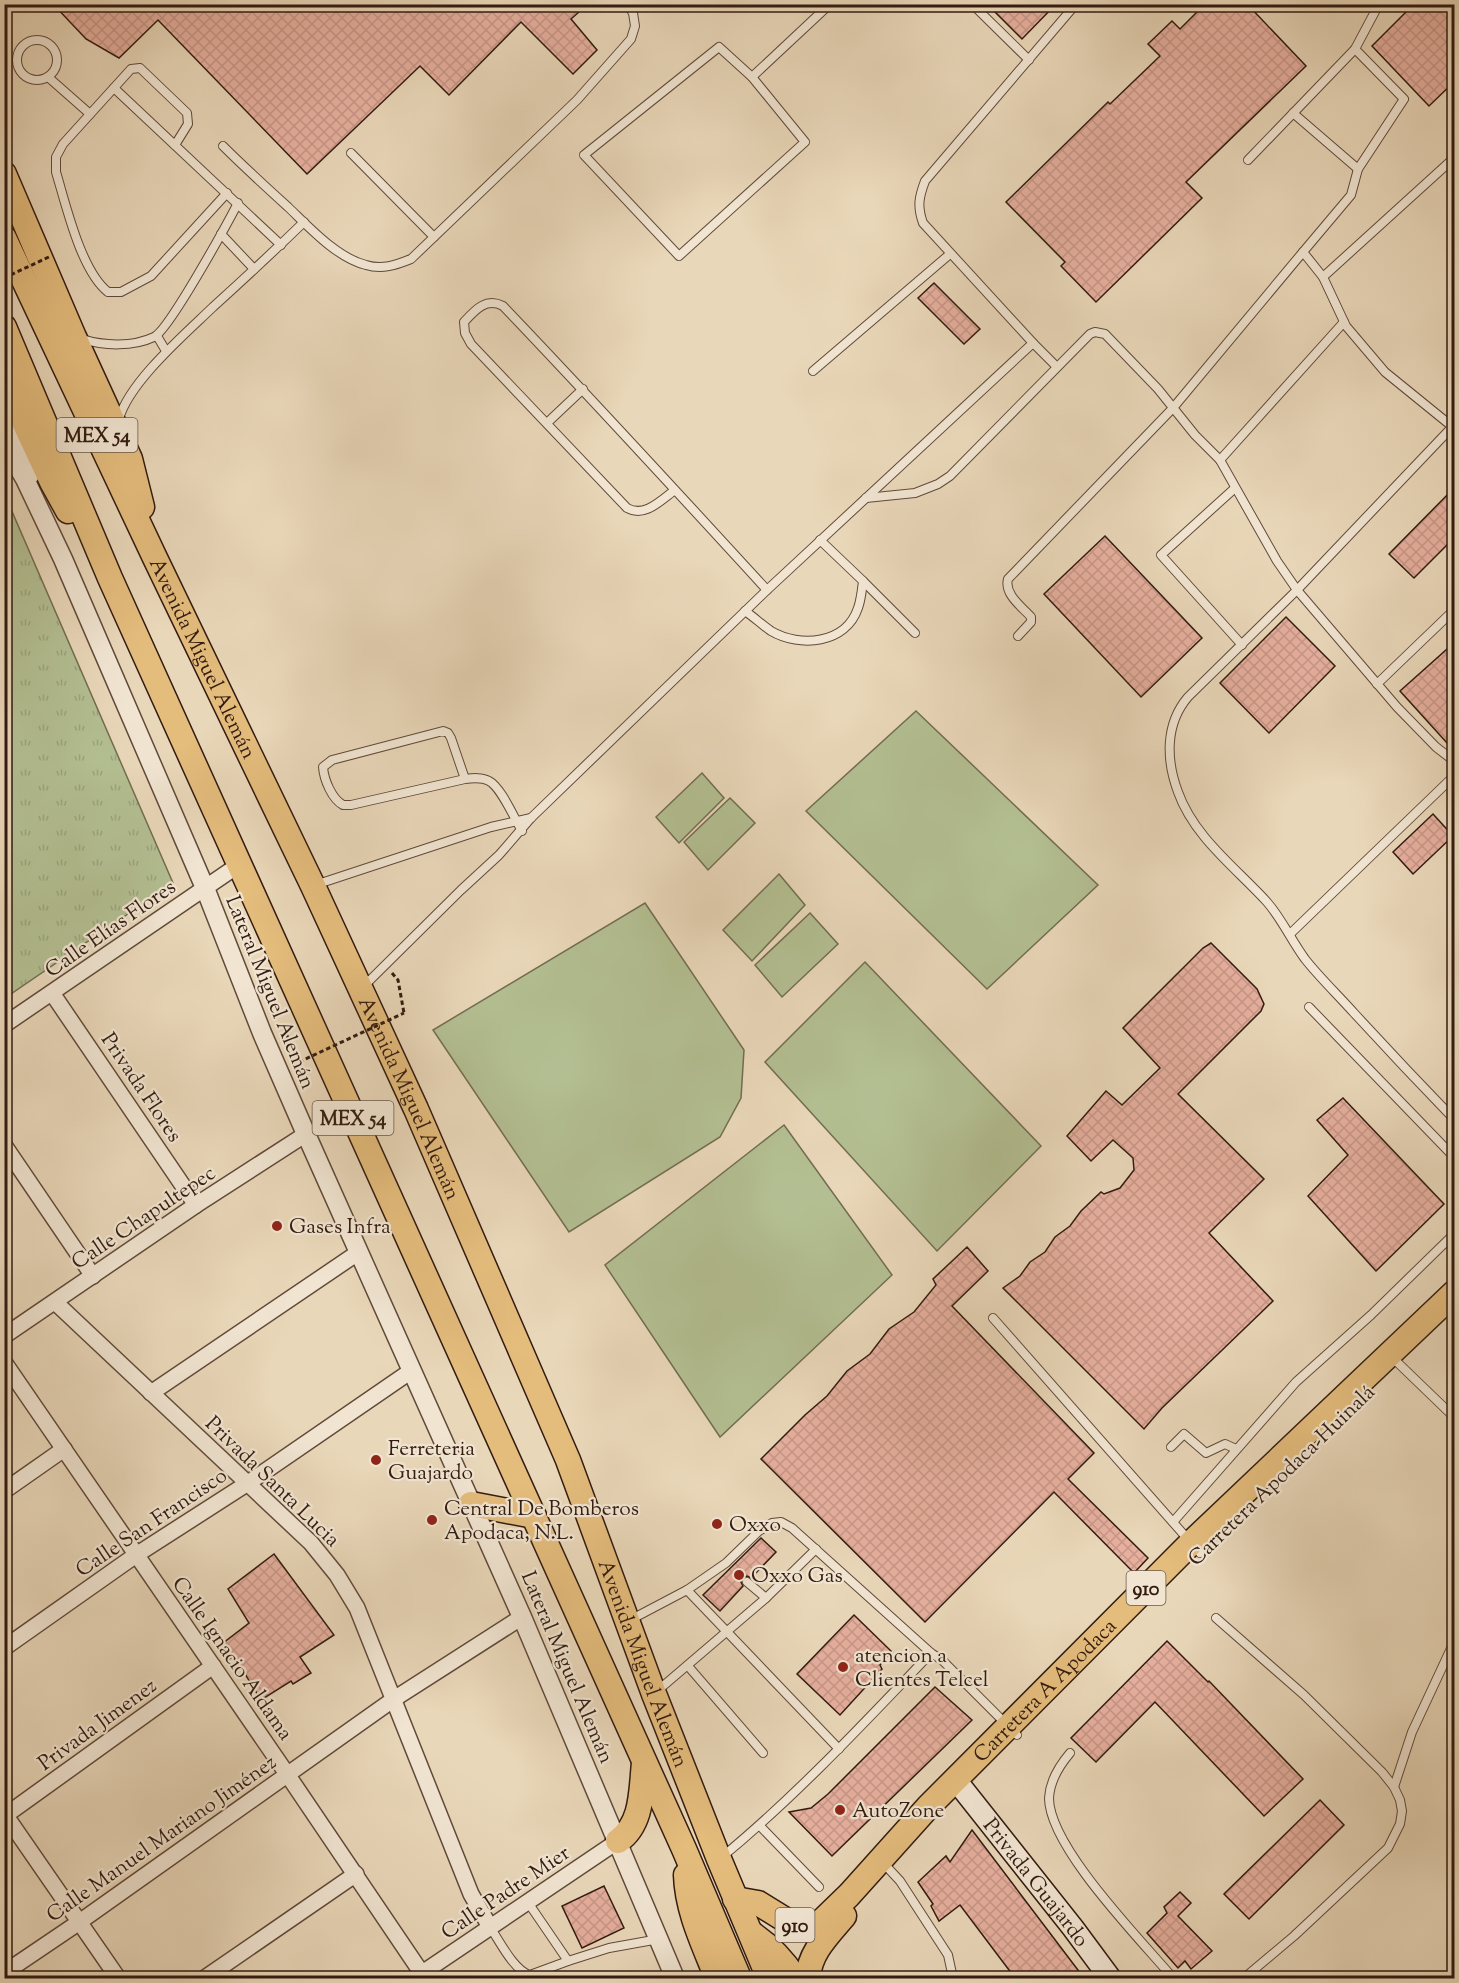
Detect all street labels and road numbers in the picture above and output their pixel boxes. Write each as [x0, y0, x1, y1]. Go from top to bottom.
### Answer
road number: MEX 54 [57, 418, 138, 452]
street label: Avenida Miguel Alemán [140, 553, 263, 765]
street label: Calle Elías Flores [40, 873, 183, 986]
street label: Lateral Miguel Alemán [217, 891, 322, 1094]
street label: Avenida Miguel Alemán [349, 992, 467, 1205]
street label: Privada Flores [93, 1027, 188, 1149]
road number: MEX 54 [312, 1101, 394, 1135]
street label: Calle Chapultepec [66, 1159, 222, 1278]
street label: Carretera Apodaca-Huinalá [1182, 1379, 1383, 1574]
street label: Privada Santa Lucia [197, 1410, 346, 1555]
street label: Calle San Francisco [70, 1462, 234, 1586]
street label: Avenida Miguel Alemán [589, 1556, 695, 1772]
street label: Lateral Miguel Alemán [512, 1567, 620, 1769]
street label: Calle Ignacio Aldama [164, 1571, 299, 1747]
road number: 910 [1126, 1571, 1166, 1605]
street label: Carretera A Apodaca [967, 1613, 1125, 1770]
street label: Privada Jimenez [32, 1672, 164, 1779]
street label: Calle Manuel Mariano Jiménez [41, 1749, 283, 1931]
street label: Privada Guajardo [975, 1813, 1095, 1954]
street label: Calle Padre Mier [436, 1839, 577, 1948]
road number: 910 [776, 1908, 814, 1942]

